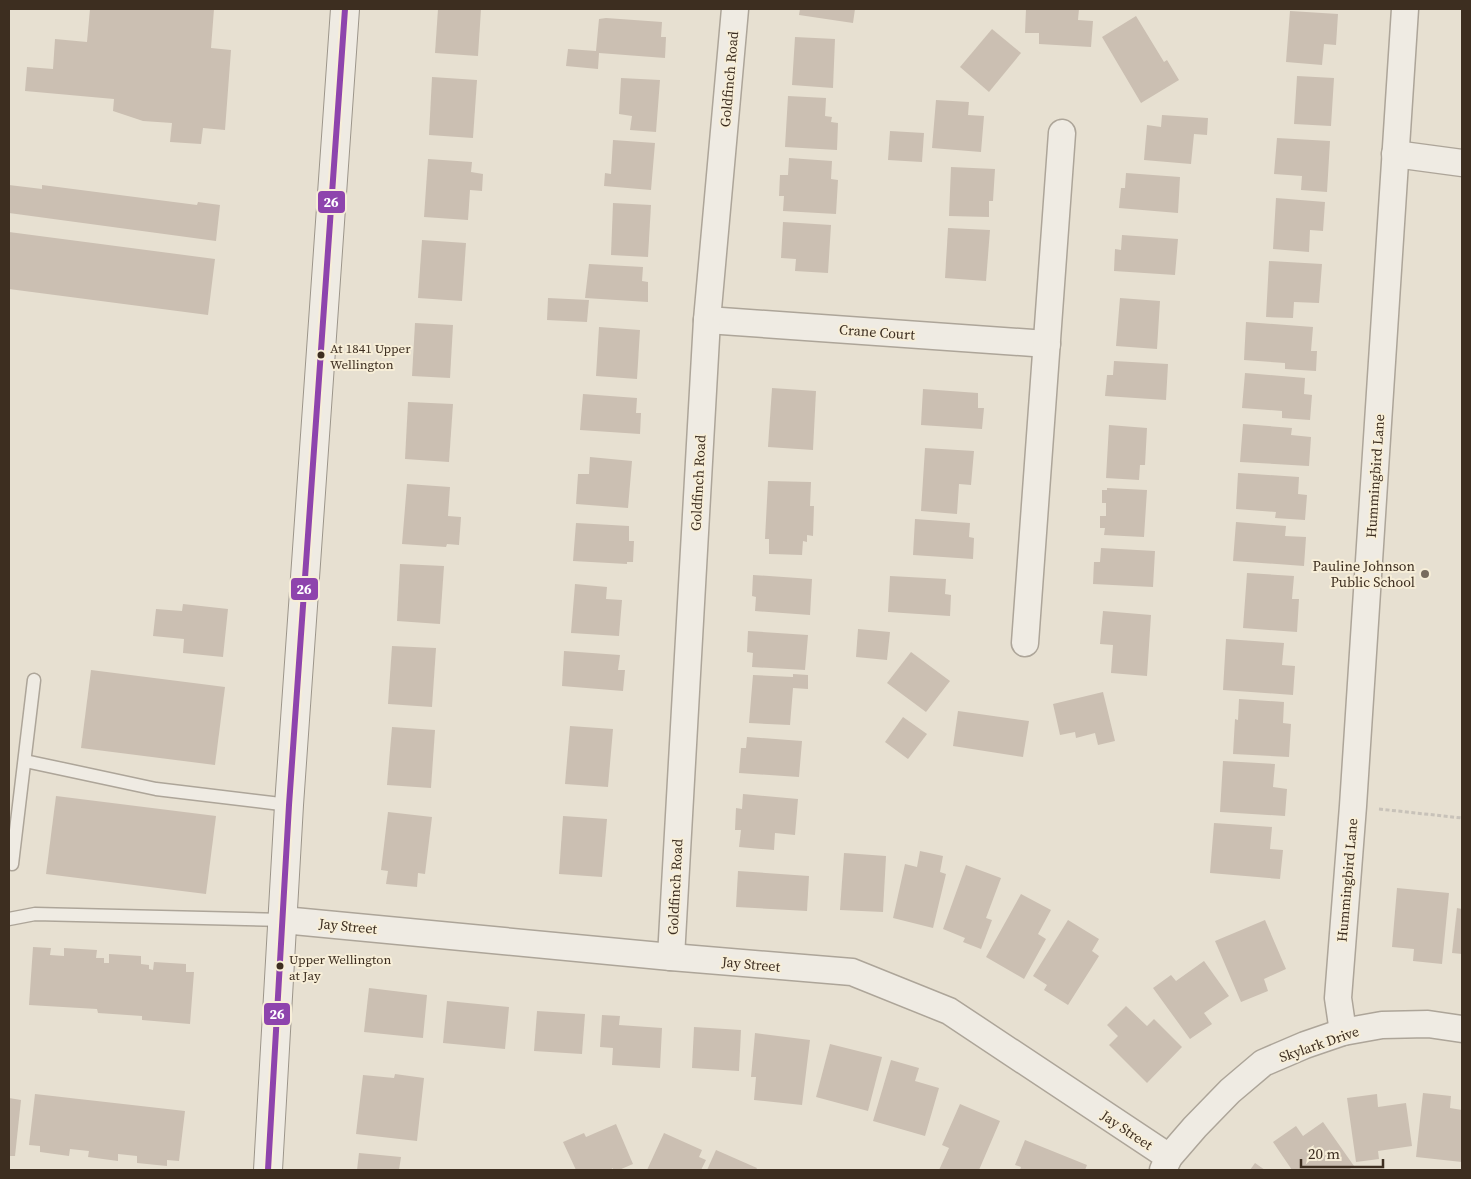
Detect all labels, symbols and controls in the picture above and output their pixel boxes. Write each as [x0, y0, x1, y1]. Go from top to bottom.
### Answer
street label: Goldfinch Road [715, 30, 743, 128]
line badge: 26 [317, 190, 346, 214]
text: 26 [323, 192, 339, 212]
street label: Crane Court [838, 319, 916, 345]
place label: At 1841 Upper Wellington [330, 340, 411, 373]
marker: At 1841 Upper Wellington [316, 350, 326, 360]
street label: Hummingbird Lane [1361, 413, 1389, 539]
street label: Goldfinch Road [685, 434, 711, 532]
place label: Pauline Johnson Public School [1313, 556, 1416, 592]
marker: Pauline Johnson Public School [1419, 568, 1431, 580]
line badge: 26 [290, 577, 319, 601]
text: 26 [296, 579, 312, 599]
street label: Hummingbird Lane [1332, 817, 1362, 943]
street label: Goldfinch Road [662, 838, 688, 936]
street label: Jay Street [317, 913, 379, 939]
place label: Upper Wellington at Jay [289, 951, 391, 984]
street label: Jay Street [720, 951, 781, 977]
marker: Upper Wellington at Jay [275, 961, 285, 971]
line badge: 26 [263, 1002, 291, 1026]
text: 26 [269, 1004, 285, 1024]
street label: Skylark Drive [1276, 1021, 1362, 1067]
street label: Jay Street [1096, 1105, 1157, 1155]
scale bar [1301, 1136, 1384, 1168]
text: 20 m [1308, 1143, 1340, 1164]

